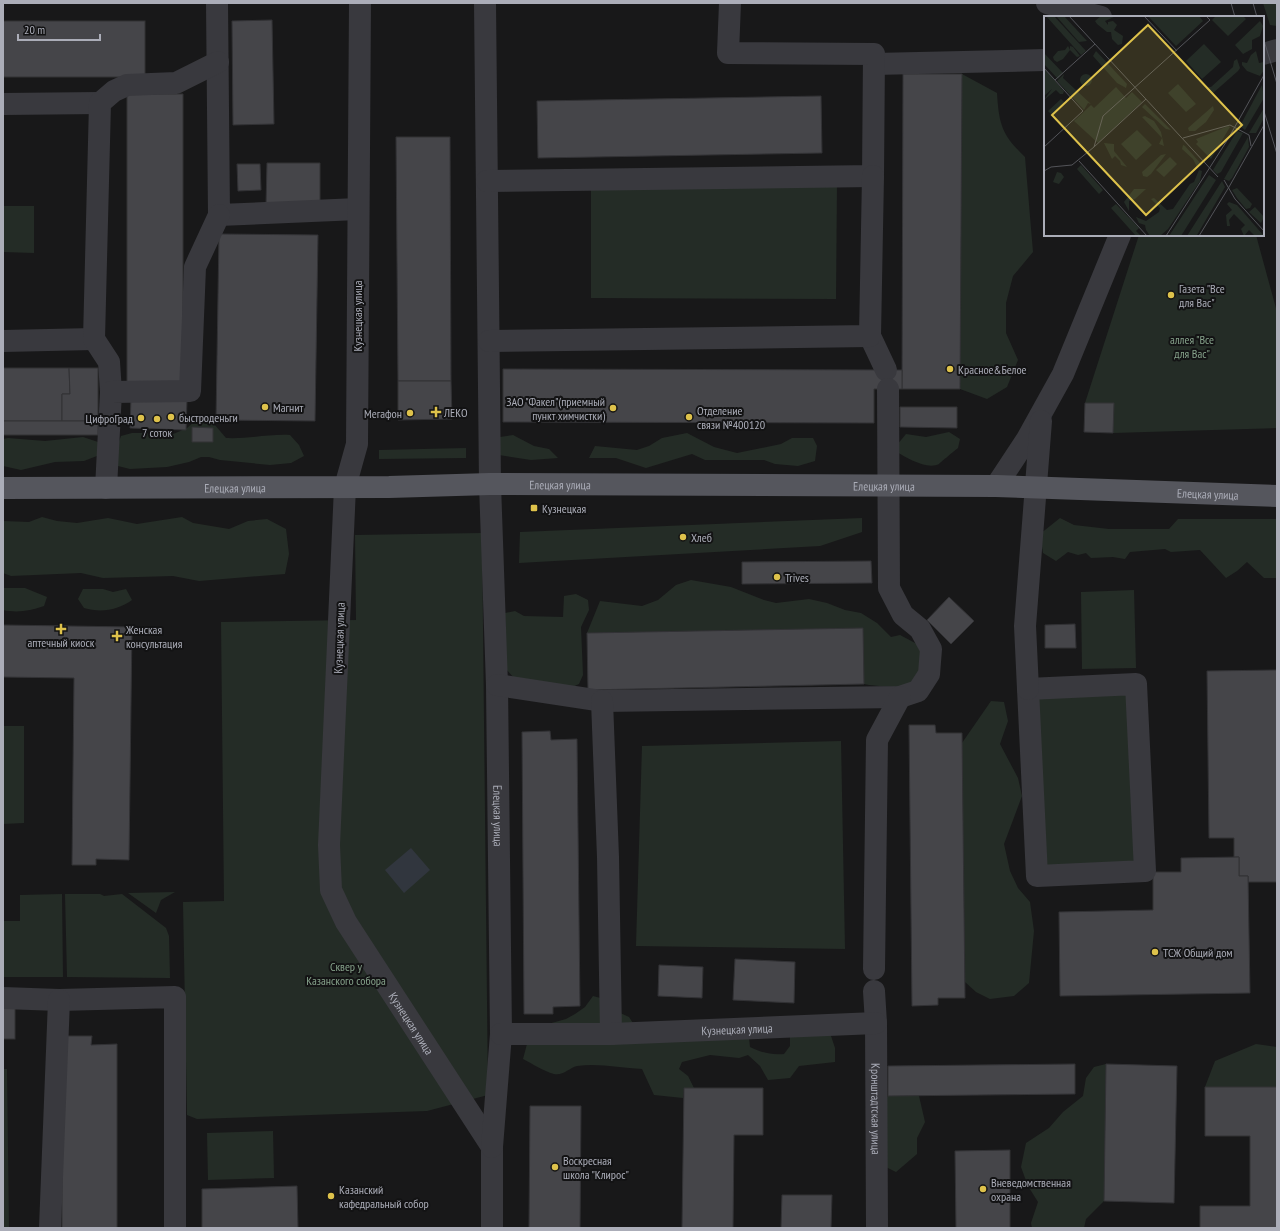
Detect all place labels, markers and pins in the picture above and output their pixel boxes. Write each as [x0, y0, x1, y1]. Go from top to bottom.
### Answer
place label: Газета "Все для Вас" [1179, 281, 1225, 310]
marker: Газета "Все для Вас" [1166, 290, 1176, 300]
place label: Красное&Белое [958, 362, 1027, 377]
marker: Красное&Белое [945, 364, 955, 374]
place label: ЗАО "Факел"(приемный пункт химчистки) [506, 394, 605, 423]
place label: Магнит [273, 400, 303, 415]
marker: Магнит [260, 402, 270, 412]
marker: ЗАО "Факел"(приемный пункт химчистки) [608, 403, 618, 413]
place label: Отделение связи №400120 [697, 403, 765, 432]
place label: ЛЕКО [443, 405, 468, 420]
place label: Мегафон [364, 406, 402, 421]
marker: ЛЕКО [431, 407, 441, 417]
marker: Мегафон [405, 408, 415, 418]
place label: быстроденьги [179, 410, 238, 425]
place label: ЦифроГрад [86, 411, 134, 426]
marker: быстроденьги [166, 412, 176, 422]
marker: Отделение связи №400120 [684, 412, 694, 422]
marker: ЦифроГрад [136, 413, 146, 423]
marker: 7 соток [152, 414, 162, 424]
place label: 7 соток [142, 425, 172, 440]
place label: Кузнецкая [542, 501, 586, 516]
marker: Кузнецкая [529, 503, 539, 513]
place label: Хлеб [691, 530, 712, 545]
marker: Хлеб [678, 532, 688, 542]
place label: Trives [785, 570, 809, 585]
marker: Trives [772, 572, 782, 582]
place label: Женская консультация [125, 622, 183, 651]
marker: аптечный киоск [56, 624, 66, 634]
marker: Женская консультация [111, 630, 123, 642]
place label: аптечный киоск [28, 635, 95, 650]
place label: ТСЖ Общий дом [1163, 945, 1233, 960]
marker: ТСЖ Общий дом [1150, 947, 1160, 957]
place label: Воскресная школа "Клирос" [563, 1153, 629, 1182]
marker: Воскресная школа "Клирос" [550, 1162, 560, 1172]
place label: Вневедомственная охрана [991, 1175, 1071, 1204]
place label: Казанский кафедральный собор [339, 1182, 429, 1211]
marker: Вневедомственная охрана [978, 1184, 988, 1194]
marker: Казанский кафедральный собор [326, 1191, 336, 1201]

